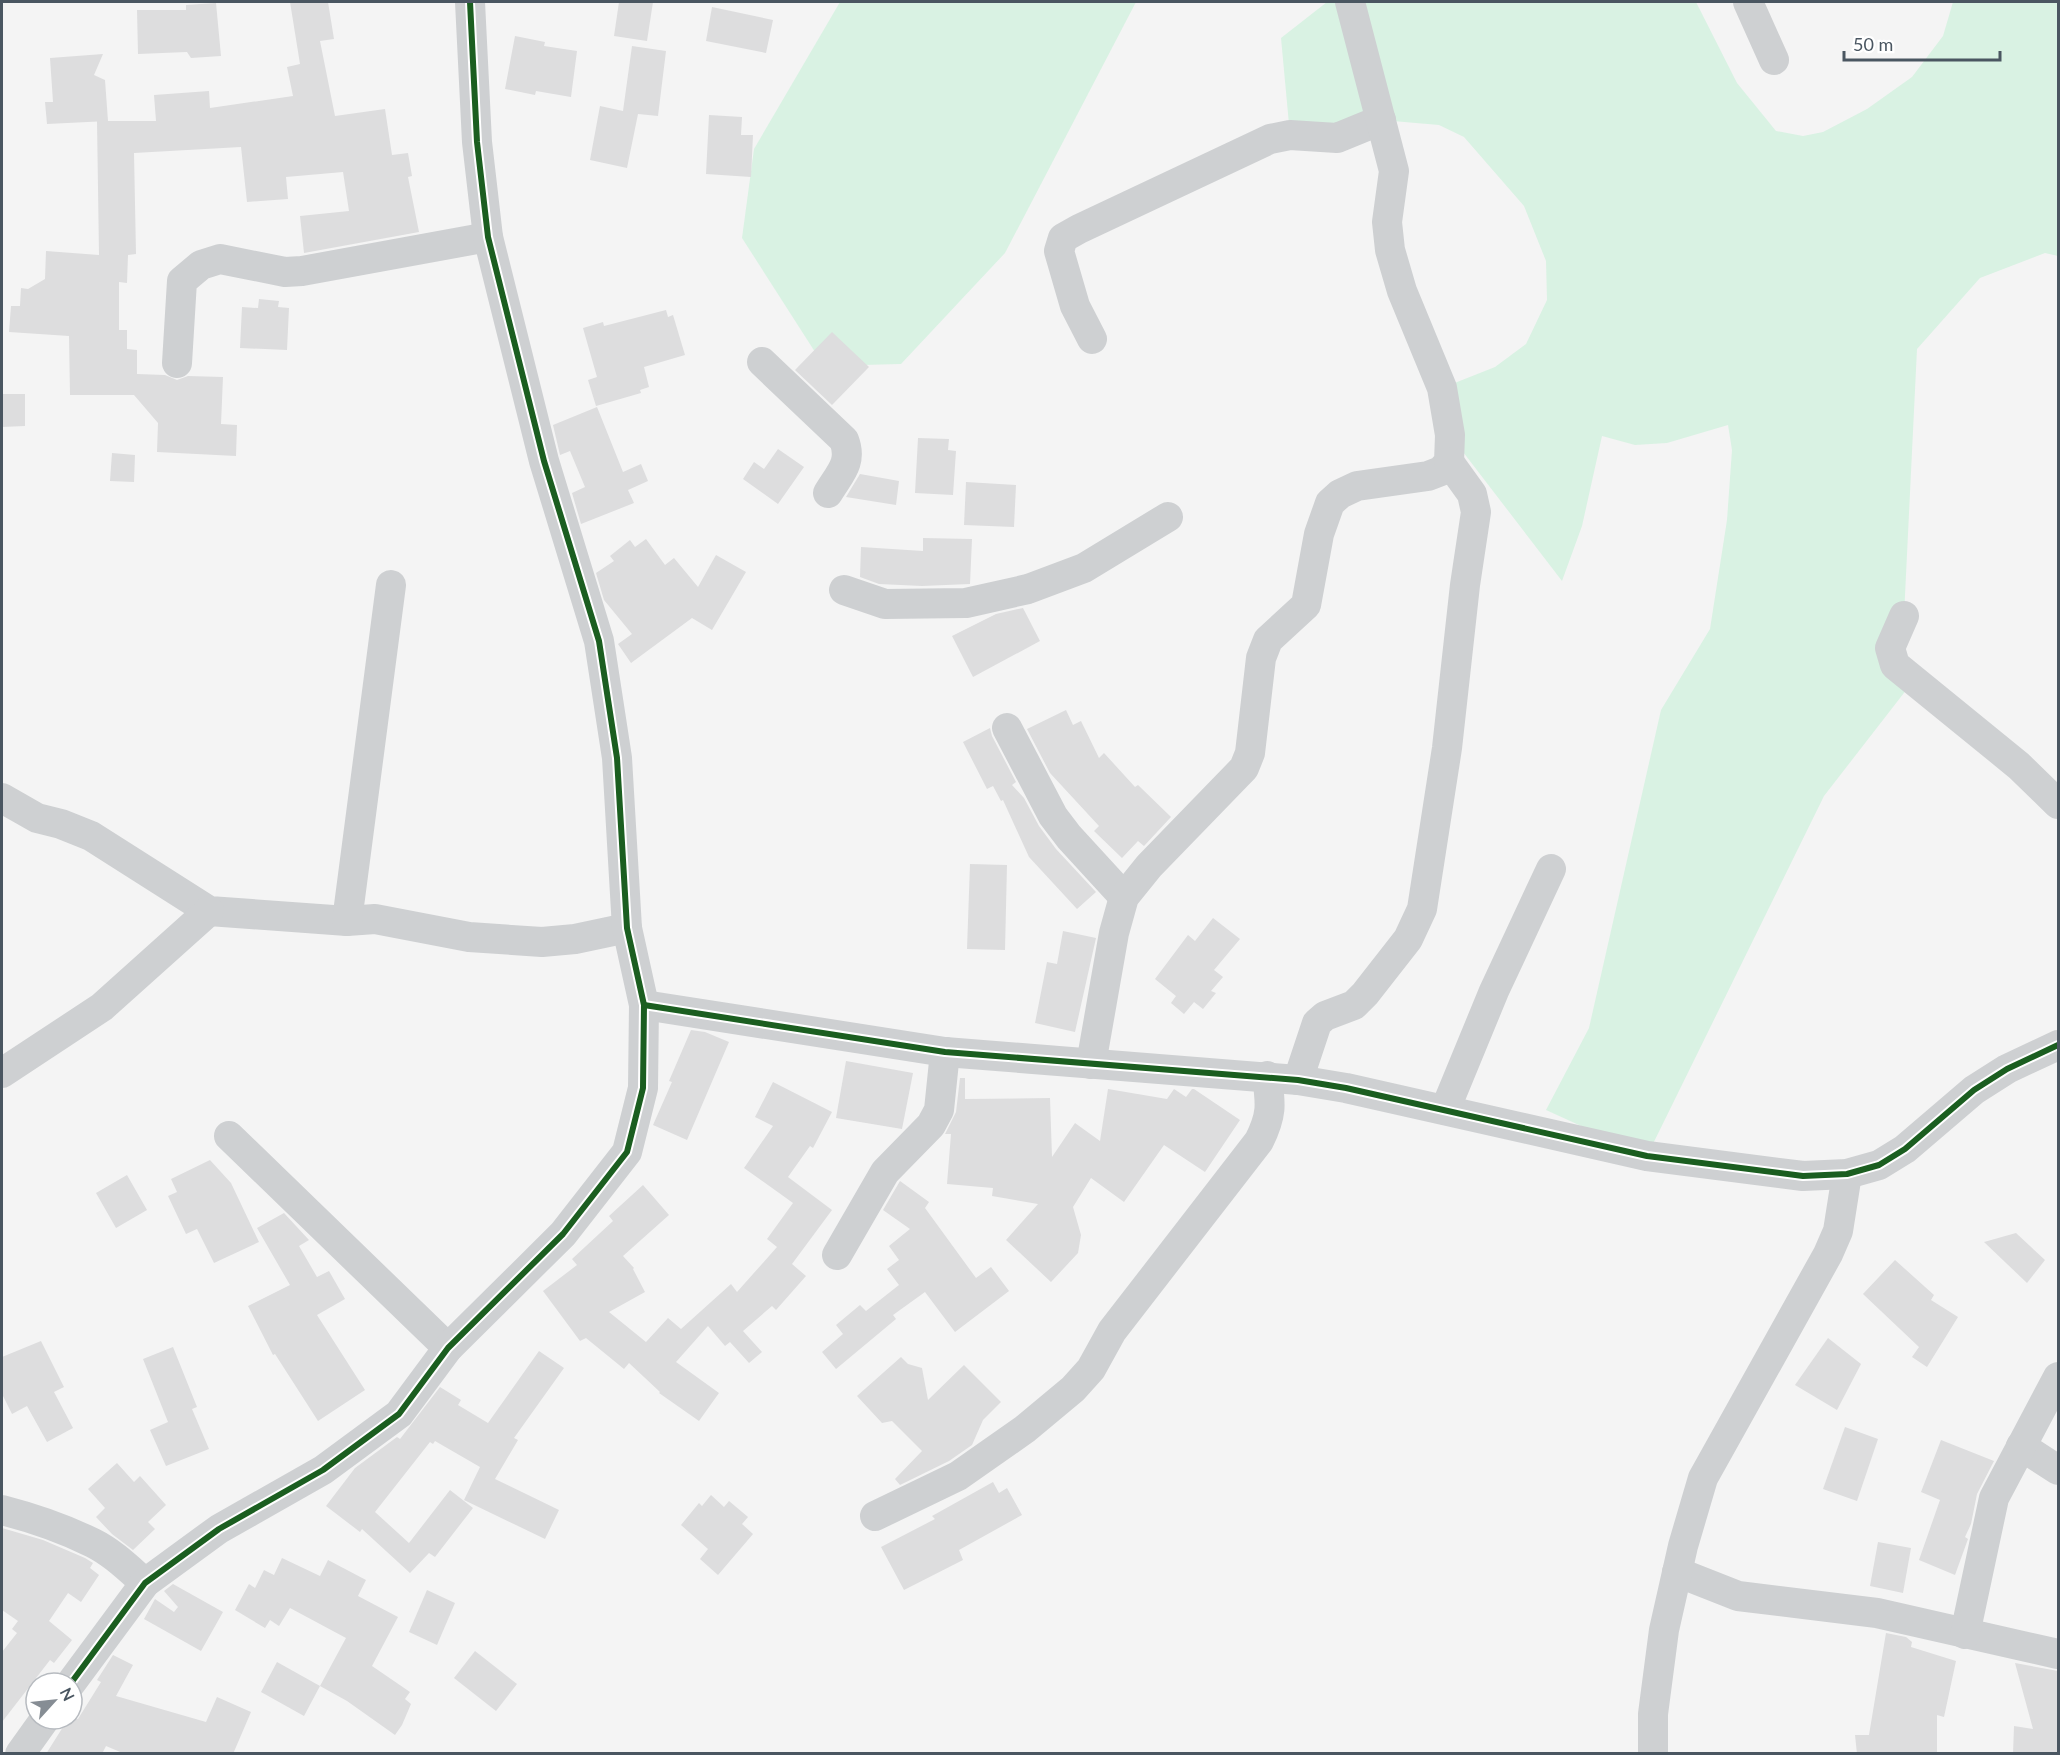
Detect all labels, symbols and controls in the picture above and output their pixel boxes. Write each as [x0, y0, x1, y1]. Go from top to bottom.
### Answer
scale bar [1844, 24, 2000, 62]
text: 50 m [1853, 33, 1893, 55]
north arrow [24, 1671, 84, 1731]
text: N [57, 1684, 79, 1704]

